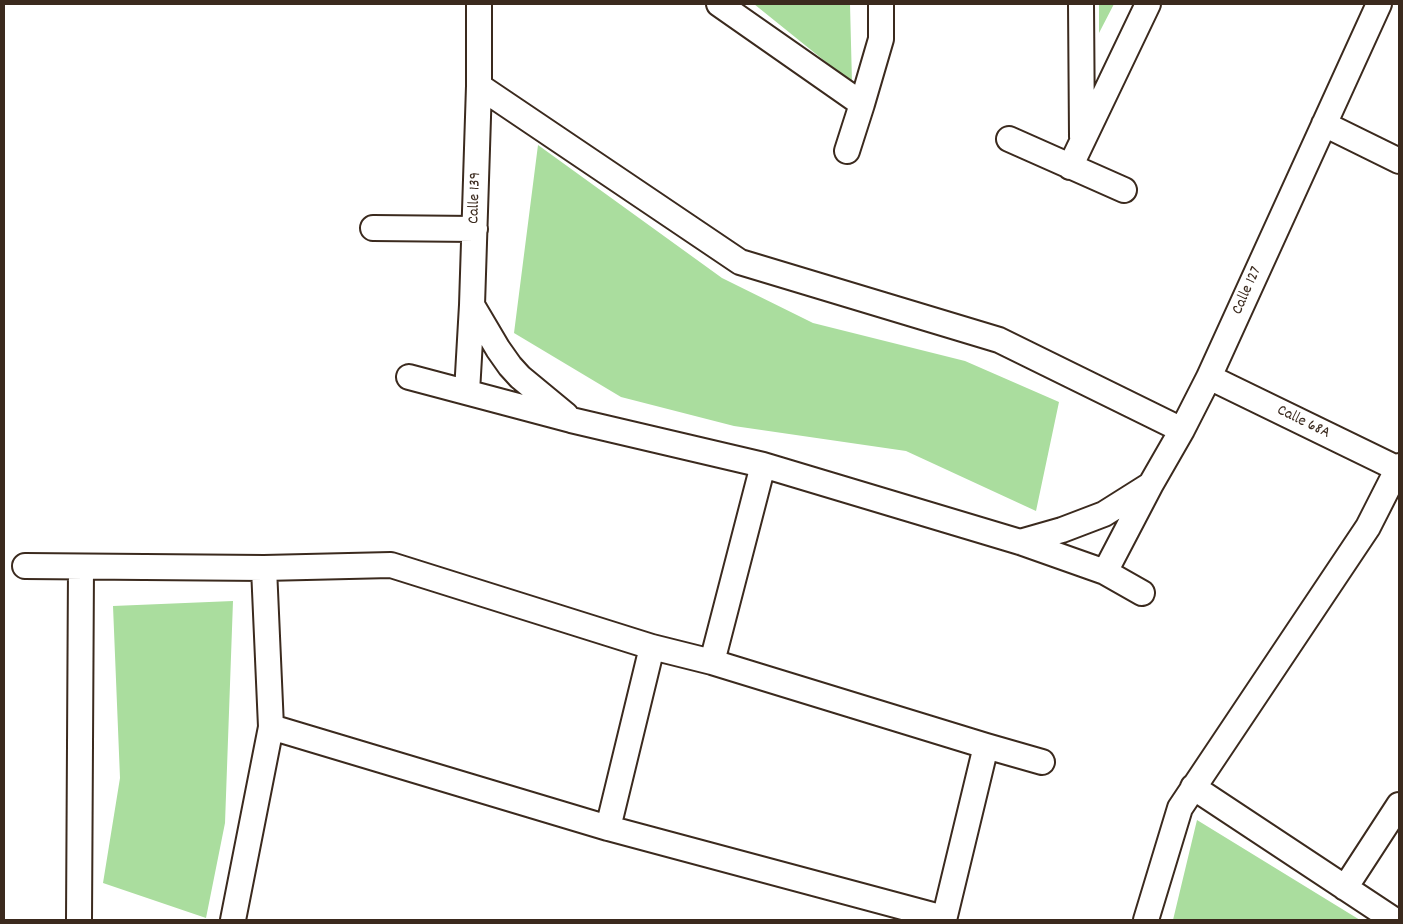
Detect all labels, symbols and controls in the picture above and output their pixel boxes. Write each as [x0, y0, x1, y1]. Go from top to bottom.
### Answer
street label: Calle 139 [466, 172, 486, 224]
street label: Calle 127 [1229, 264, 1267, 318]
street label: Calle 68A [1273, 402, 1333, 444]

